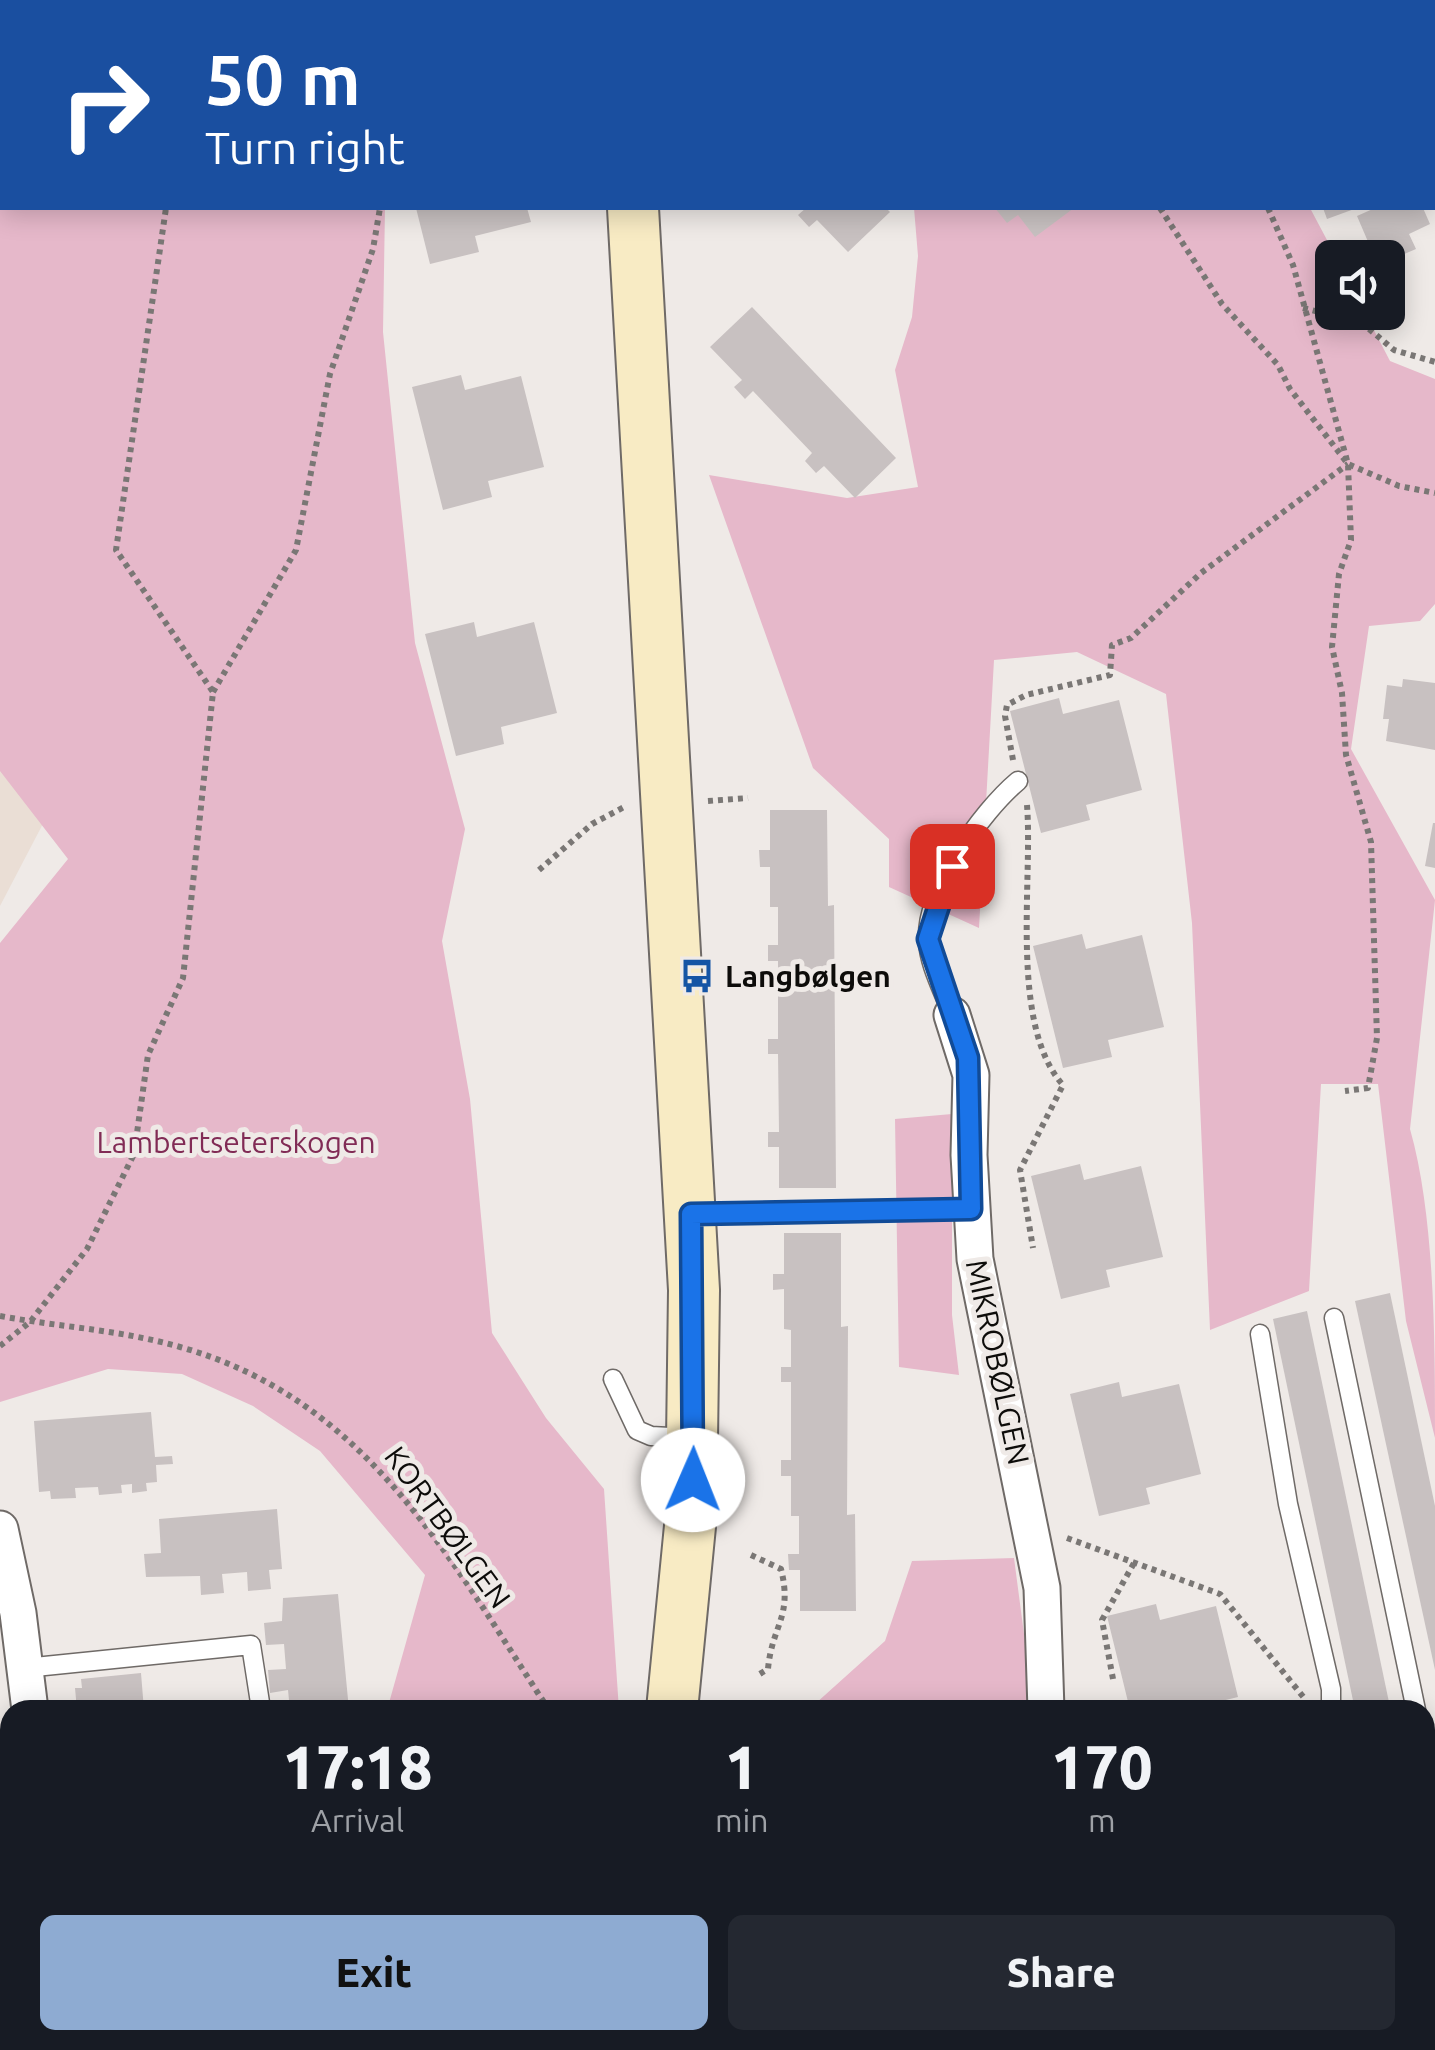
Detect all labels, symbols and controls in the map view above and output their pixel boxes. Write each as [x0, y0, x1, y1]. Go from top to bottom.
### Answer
icon: right [40, 40, 170, 170]
text: 50 m [205, 40, 361, 118]
text: Turn right [205, 122, 405, 173]
map controls [1315, 240, 1405, 330]
button: sound [1315, 240, 1405, 330]
pin [910, 824, 995, 909]
icon: arrive [925, 839, 980, 894]
bus stop icon: Langbølgen [678, 957, 716, 995]
place label: Langbølgen [725, 959, 891, 993]
park label: Lambertseterskogen [96, 1125, 376, 1159]
street label: MIKROBØLGEN [960, 1256, 1036, 1468]
position arrow [641, 1428, 745, 1532]
street label: KORTBØLGEN [378, 1440, 518, 1614]
text: 17:18 [282, 1733, 433, 1800]
text: 1 [725, 1733, 759, 1800]
text: 170 [1051, 1733, 1153, 1800]
text: Arrival [311, 1802, 404, 1838]
text: min [715, 1802, 769, 1838]
text: m [1088, 1802, 1116, 1838]
button: Exit [40, 1915, 708, 2030]
button: Share [728, 1915, 1395, 2030]

